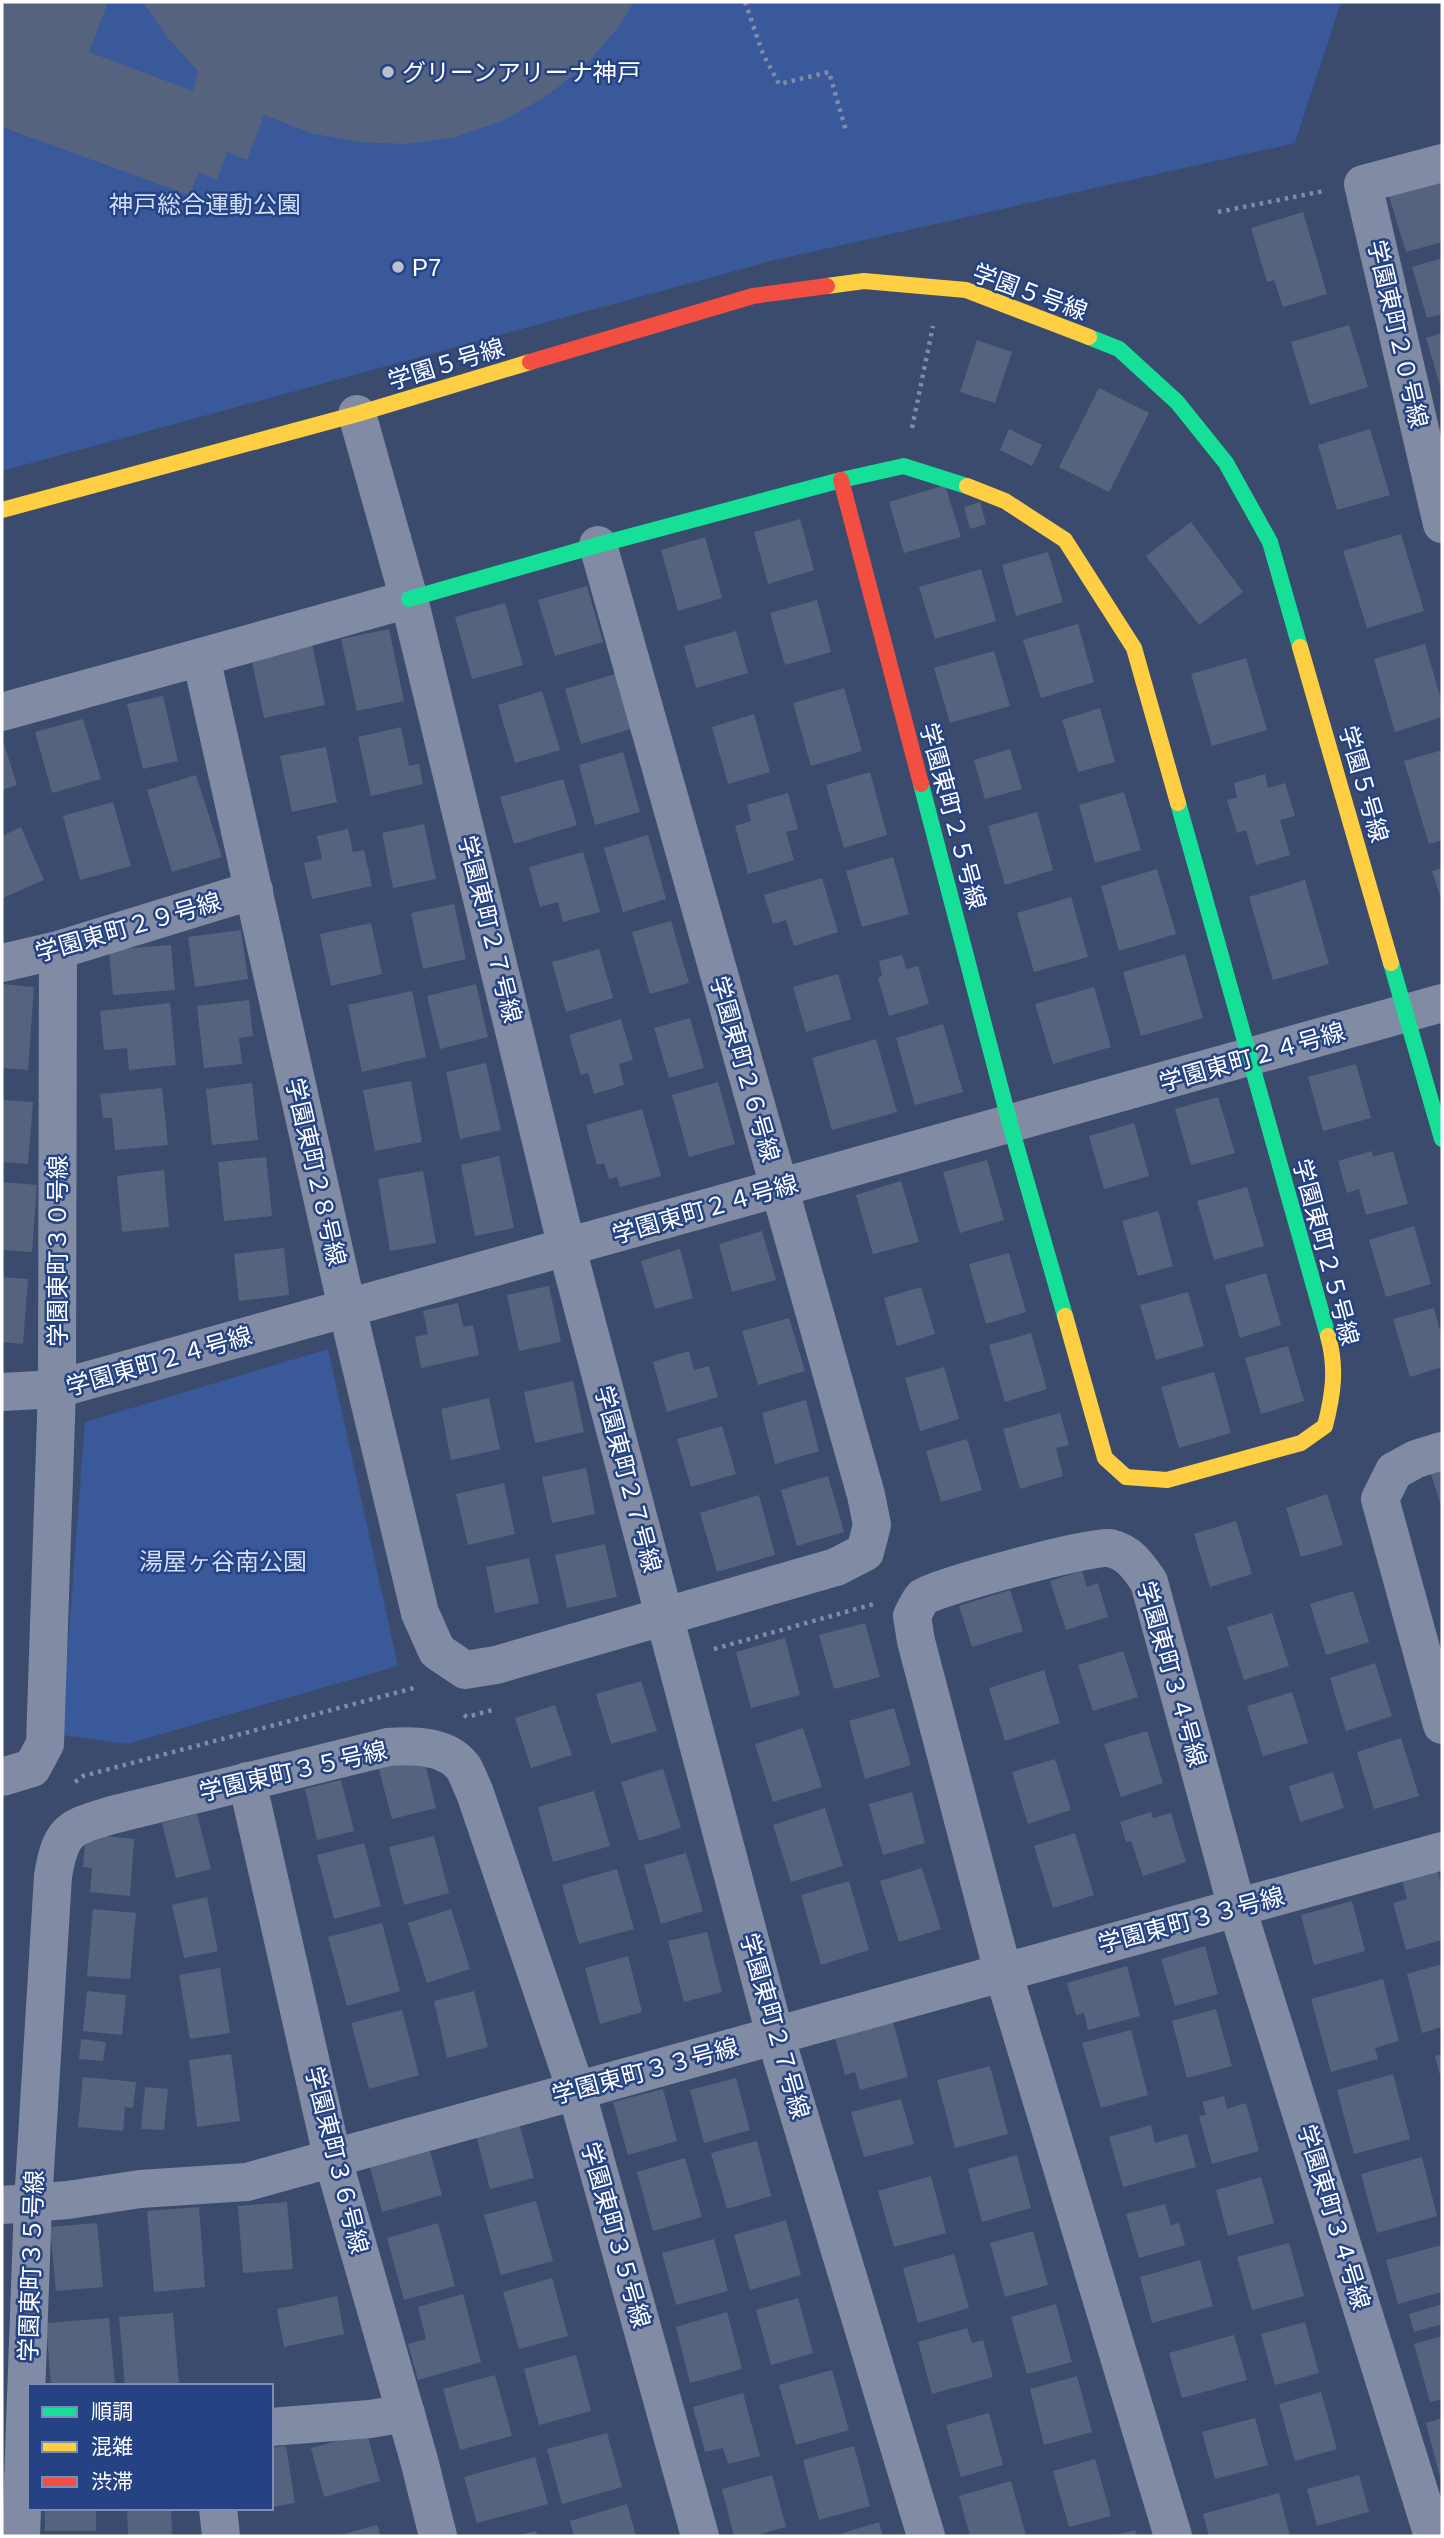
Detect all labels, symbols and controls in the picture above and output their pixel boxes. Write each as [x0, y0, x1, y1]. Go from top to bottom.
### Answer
place label: グリーンアリーナ神戸 [402, 59, 641, 86]
marker: グリーンアリーナ神戸 [380, 64, 396, 80]
park label: 神戸総合運動公園 [109, 191, 301, 218]
street label: 学園東町２０号線 [1363, 237, 1433, 431]
place label: P7 [412, 254, 441, 281]
marker: P7 [390, 259, 406, 275]
street label: 学園５号線 [969, 259, 1091, 325]
street label: 学園５号線 [385, 334, 507, 394]
street label: 学園東町２５号線 [915, 720, 991, 912]
street label: 学園５号線 [1334, 723, 1394, 845]
street label: 学園東町２７号線 [454, 833, 526, 1025]
street label: 学園東町２９号線 [32, 888, 224, 966]
street label: 学園東町２６号線 [706, 973, 784, 1165]
street label: 学園東町２４号線 [1156, 1018, 1348, 1096]
street label: 学園東町２８号線 [281, 1075, 351, 1269]
street label: 学園東町３０号線 [44, 1155, 71, 1347]
street label: 学園東町２５号線 [1288, 1156, 1364, 1348]
street label: 学園東町２４号線 [609, 1170, 801, 1248]
street label: 学園東町２４号線 [63, 1322, 255, 1400]
street label: 学園東町２７号線 [590, 1383, 666, 1575]
park label: 湯屋ヶ谷南公園 [139, 1548, 307, 1575]
street label: 学園東町３４号線 [1133, 1578, 1211, 1770]
street label: 学園東町３５号線 [196, 1736, 390, 1806]
street label: 学園東町３３号線 [1095, 1882, 1287, 1958]
street label: 学園東町２７号線 [736, 1930, 814, 2122]
street label: 学園東町３３号線 [549, 2033, 741, 2109]
street label: 学園東町３６号線 [301, 2064, 373, 2256]
street label: 学園東町３４号線 [1293, 2121, 1375, 2313]
street label: 学園東町３５号線 [577, 2139, 655, 2331]
street label: 学園東町３５号線 [14, 2170, 48, 2362]
legend [28, 2384, 273, 2510]
text: 順調 [91, 2400, 133, 2423]
text: 混雑 [91, 2435, 133, 2458]
text: 渋滞 [91, 2470, 133, 2493]

